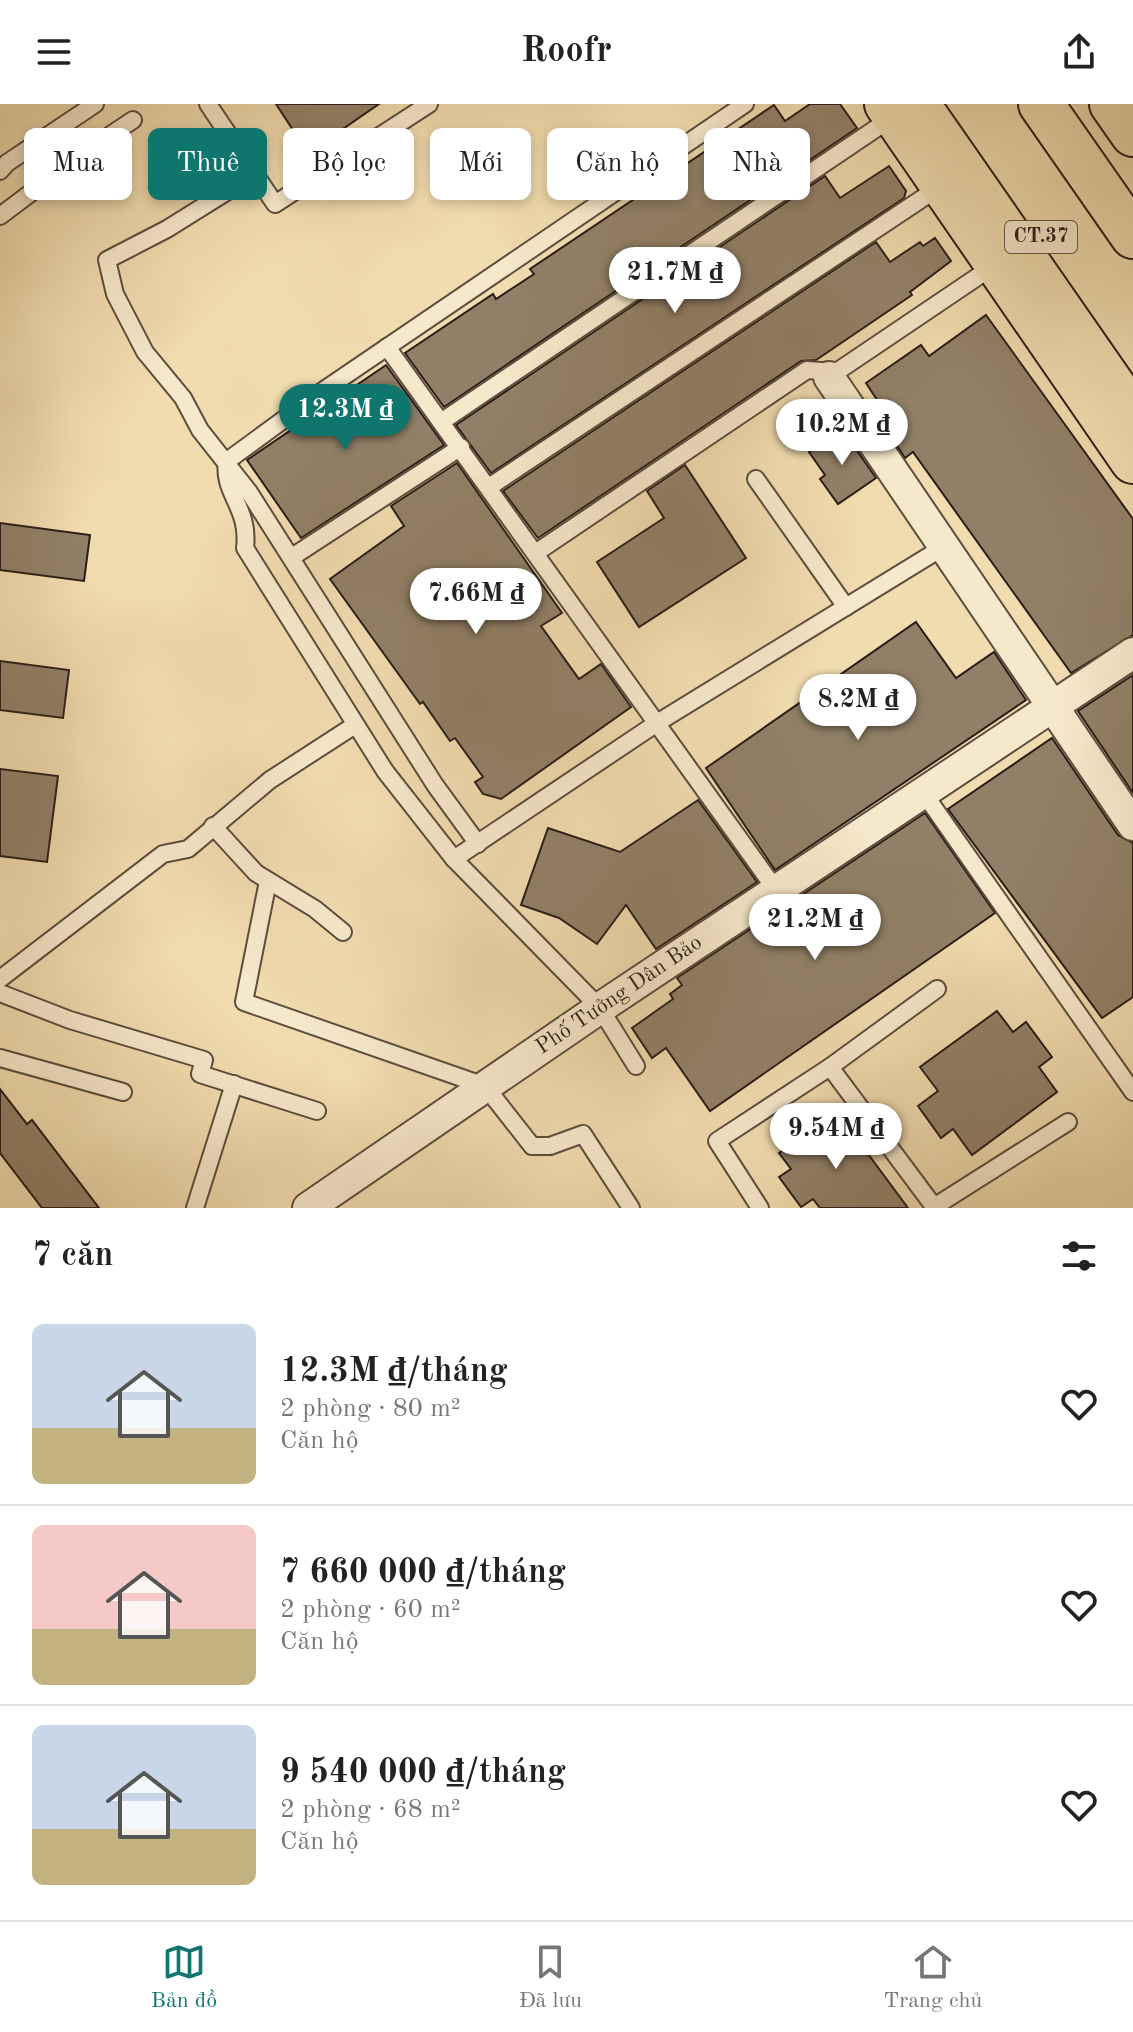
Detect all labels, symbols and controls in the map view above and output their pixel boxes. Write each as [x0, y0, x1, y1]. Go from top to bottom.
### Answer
icon: menu [32, 30, 76, 74]
icon: share [1057, 30, 1101, 74]
text: Roofr [521, 34, 612, 70]
chip: Mua [24, 128, 132, 200]
chip: Thuê [148, 128, 267, 200]
chip: Bộ lọc [283, 128, 414, 200]
chip: Mới [430, 128, 531, 200]
chip: Căn hộ [547, 128, 688, 200]
chip: Nhà [704, 128, 810, 200]
road number: CT.37 [1005, 221, 1077, 253]
pin: 21.7M ₫ [601, 247, 749, 315]
text: 21.7M ₫ [627, 260, 723, 286]
pin: 12.3M ₫ [271, 384, 419, 452]
text: 12.3M ₫ [297, 397, 393, 423]
pin: 10.2M ₫ [768, 399, 916, 467]
text: 10.2M ₫ [794, 412, 890, 438]
pin: 7.66M ₫ [402, 568, 550, 636]
text: 7.66M ₫ [428, 581, 524, 607]
pin: 8.2M ₫ [793, 674, 923, 742]
text: 8.2M ₫ [817, 687, 899, 713]
pin: 21.2M ₫ [741, 894, 889, 962]
text: 21.2M ₫ [767, 907, 863, 933]
street label: Phố Tưởng Dân Bảo [532, 931, 706, 1059]
pin: 9.54M ₫ [762, 1103, 910, 1171]
text: 9.54M ₫ [788, 1116, 884, 1142]
icon: filters [1057, 1234, 1101, 1278]
text: 7 căn [32, 1239, 113, 1273]
text: 12.3M ₫/tháng [280, 1355, 508, 1389]
icon: home [96, 1356, 192, 1452]
icon: heart [1057, 1382, 1101, 1426]
text: 2 phòng · 80 m² [280, 1396, 461, 1422]
text: Căn hộ [280, 1428, 359, 1454]
text: 7 660 000 ₫/tháng [280, 1556, 566, 1590]
icon: home [96, 1557, 192, 1653]
icon: heart [1057, 1583, 1101, 1627]
text: 2 phòng · 60 m² [280, 1597, 461, 1623]
text: Căn hộ [280, 1629, 359, 1655]
text: 9 540 000 ₫/tháng [280, 1756, 566, 1790]
icon: home [96, 1757, 192, 1853]
icon: heart [1057, 1783, 1101, 1827]
text: 2 phòng · 68 m² [280, 1797, 461, 1823]
text: Căn hộ [280, 1829, 359, 1855]
tab: Bản đồ [151, 1940, 217, 2015]
tab: Đã lưu [519, 1940, 582, 2015]
tab: Trang chủ [883, 1940, 982, 2015]

